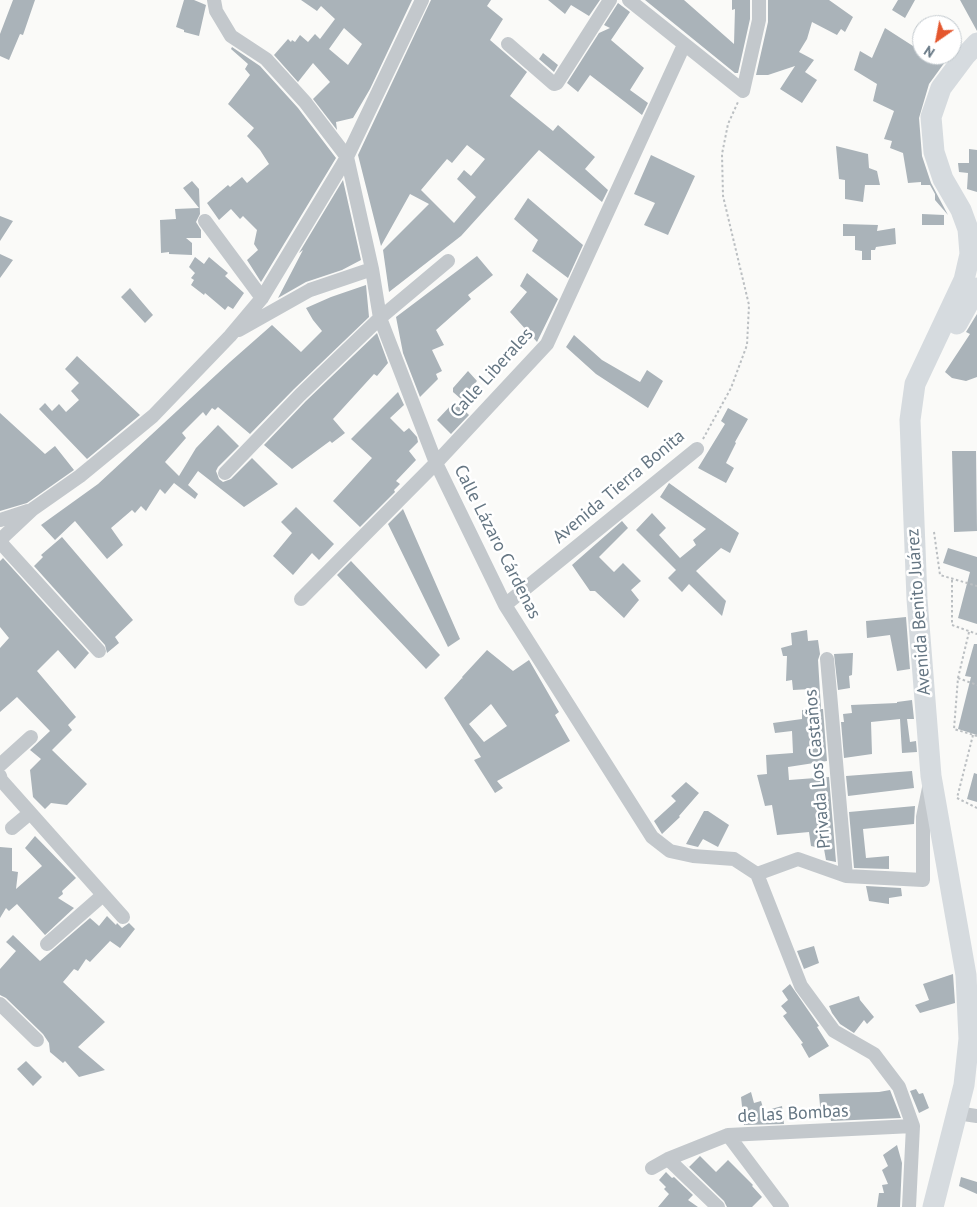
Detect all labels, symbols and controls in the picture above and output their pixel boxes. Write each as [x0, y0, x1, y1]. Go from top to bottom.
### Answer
north arrow [912, 15, 962, 65]
text: N [921, 42, 938, 62]
street label: Calle Liberales [446, 324, 538, 422]
street label: Avenida Tierra Bonita [549, 426, 689, 548]
street label: Calle Lázaro Cárdenas [449, 462, 545, 622]
street label: Avenida Benito Juárez [902, 528, 936, 696]
street label: Privada Los Castaños [800, 688, 836, 850]
street label: de las Bombas [737, 1100, 849, 1128]

